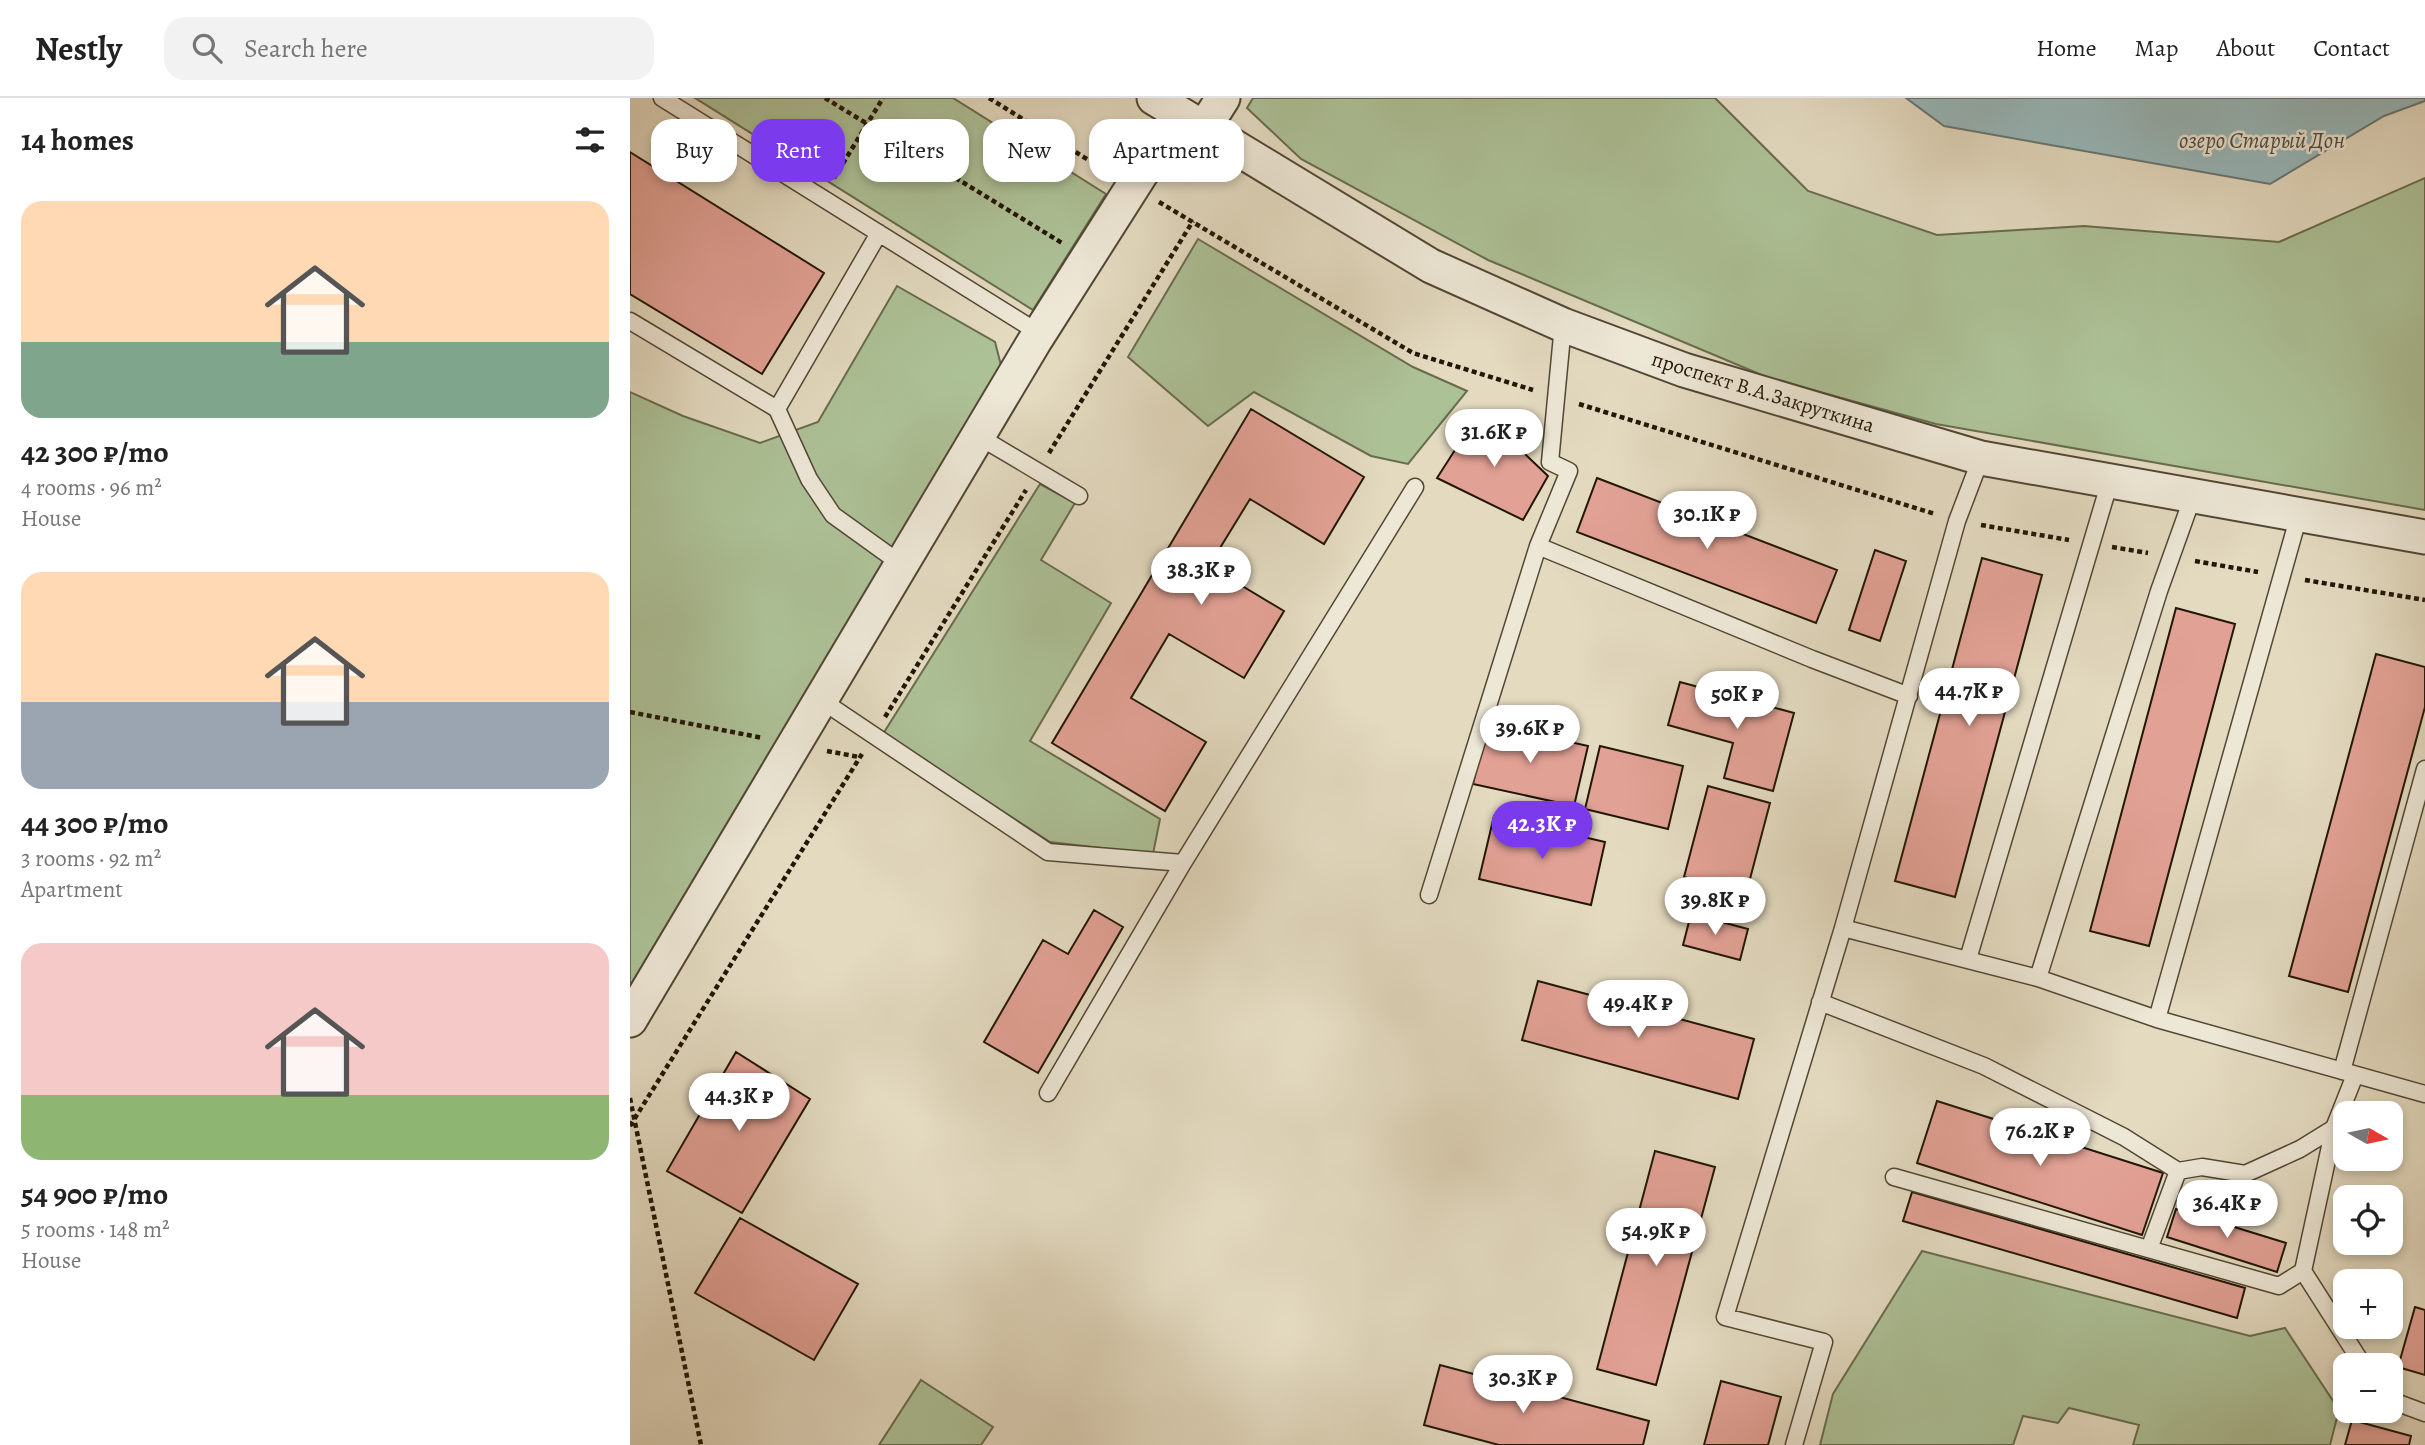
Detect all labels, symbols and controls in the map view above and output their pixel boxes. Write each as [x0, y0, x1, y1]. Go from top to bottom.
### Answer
search box [164, 17, 654, 80]
text: Nestly [35, 26, 122, 71]
icon: search [188, 29, 226, 67]
text: Search here [244, 31, 368, 66]
text: Home [2036, 32, 2097, 64]
text: Map [2135, 32, 2179, 64]
text: About [2217, 32, 2275, 64]
text: Contact [2313, 32, 2390, 64]
chip: Buy [651, 119, 737, 182]
chip: Rent [751, 119, 845, 182]
chip: Filters [859, 119, 969, 182]
chip: New [983, 119, 1075, 182]
chip: Apartment [1089, 119, 1244, 182]
text: 14 homes [21, 120, 134, 160]
icon: filters [571, 121, 609, 159]
water label: озеро Старый Дон [2179, 125, 2345, 156]
icon: home [252, 247, 378, 373]
street label: проспект В.А.Закруткина [1648, 345, 1878, 439]
pin: 31.6K ₽ [1429, 410, 1559, 469]
text: 31.6K ₽ [1461, 416, 1527, 447]
text: 42 300 ₽/mo [21, 432, 169, 472]
text: 4 rooms · 96 m² [21, 472, 162, 503]
pin: 30.1K ₽ [1642, 491, 1772, 551]
text: 30.1K ₽ [1674, 498, 1740, 529]
text: House [21, 503, 81, 534]
pin: 38.3K ₽ [1136, 547, 1266, 607]
text: 38.3K ₽ [1167, 554, 1235, 585]
icon: home [252, 618, 378, 744]
pin: 44.7K ₽ [1904, 668, 2034, 728]
pin: 50K ₽ [1688, 672, 1786, 731]
text: 44.7K ₽ [1935, 675, 2003, 706]
text: 50K ₽ [1711, 678, 1763, 709]
pin: 39.6K ₽ [1465, 706, 1595, 765]
text: 39.6K ₽ [1496, 712, 1564, 743]
pin: 42.3K ₽ [1477, 802, 1607, 861]
text: 44 300 ₽/mo [21, 803, 168, 843]
text: 42.3K ₽ [1508, 808, 1576, 839]
text: 3 rooms · 92 m² [21, 843, 161, 874]
text: Apartment [21, 874, 123, 905]
pin: 39.8K ₽ [1650, 878, 1780, 937]
text: 39.8K ₽ [1681, 884, 1749, 915]
pin: 49.4K ₽ [1573, 981, 1703, 1040]
text: 49.4K ₽ [1603, 987, 1673, 1018]
icon: home [252, 989, 378, 1115]
pin: 44.3K ₽ [674, 1074, 804, 1133]
text: 44.3K ₽ [705, 1080, 773, 1111]
north arrow [2333, 1101, 2403, 1171]
map controls [2333, 1101, 2403, 1423]
pin: 76.2K ₽ [1975, 1108, 2105, 1168]
text: 76.2K ₽ [2006, 1115, 2074, 1146]
text: 54 900 ₽/mo [21, 1174, 168, 1214]
pin: 36.4K ₽ [2162, 1180, 2292, 1240]
button: locate [2333, 1185, 2403, 1255]
text: 36.4K ₽ [2193, 1187, 2261, 1218]
pin: 54.9K ₽ [1591, 1208, 1721, 1268]
text: 5 rooms · 148 m² [21, 1214, 170, 1245]
text: 54.9K ₽ [1622, 1215, 1690, 1246]
text: House [21, 1245, 81, 1276]
button: + [2333, 1269, 2403, 1339]
button: − [2333, 1353, 2403, 1423]
pin: 30.3K ₽ [1458, 1356, 1588, 1415]
text: 30.3K ₽ [1489, 1362, 1557, 1393]

